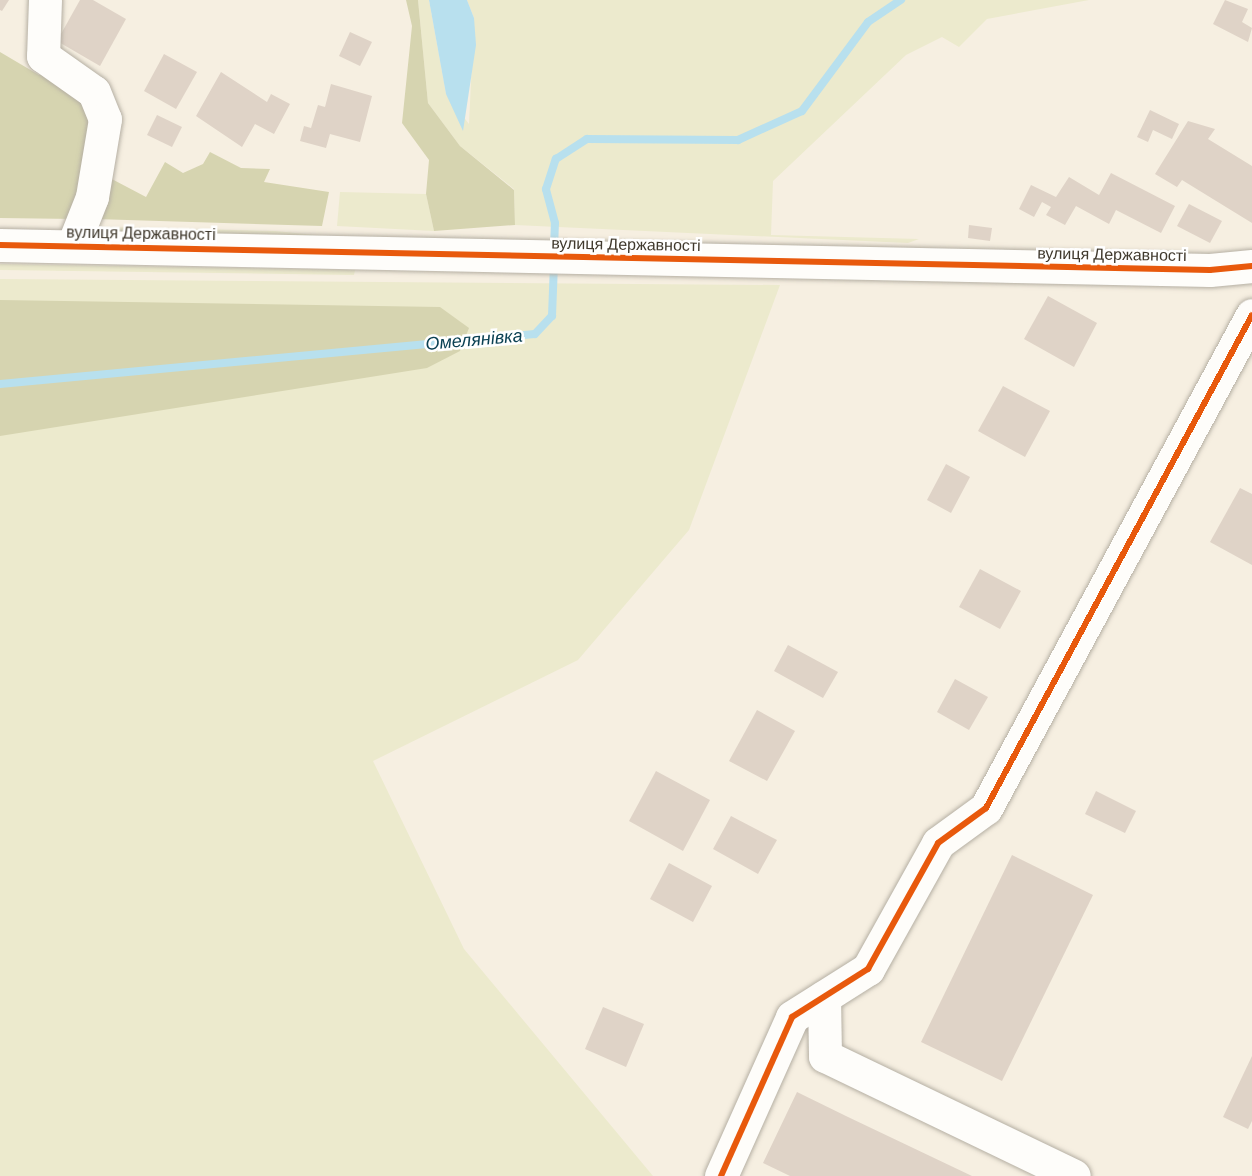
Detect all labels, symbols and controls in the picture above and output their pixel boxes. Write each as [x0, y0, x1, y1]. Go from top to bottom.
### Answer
street label: вулиця Державності [66, 223, 216, 245]
street label: вулиця Державності [551, 234, 701, 256]
street label: вулиця Державності [1037, 244, 1187, 266]
water label: Омелянівка [425, 325, 523, 355]

